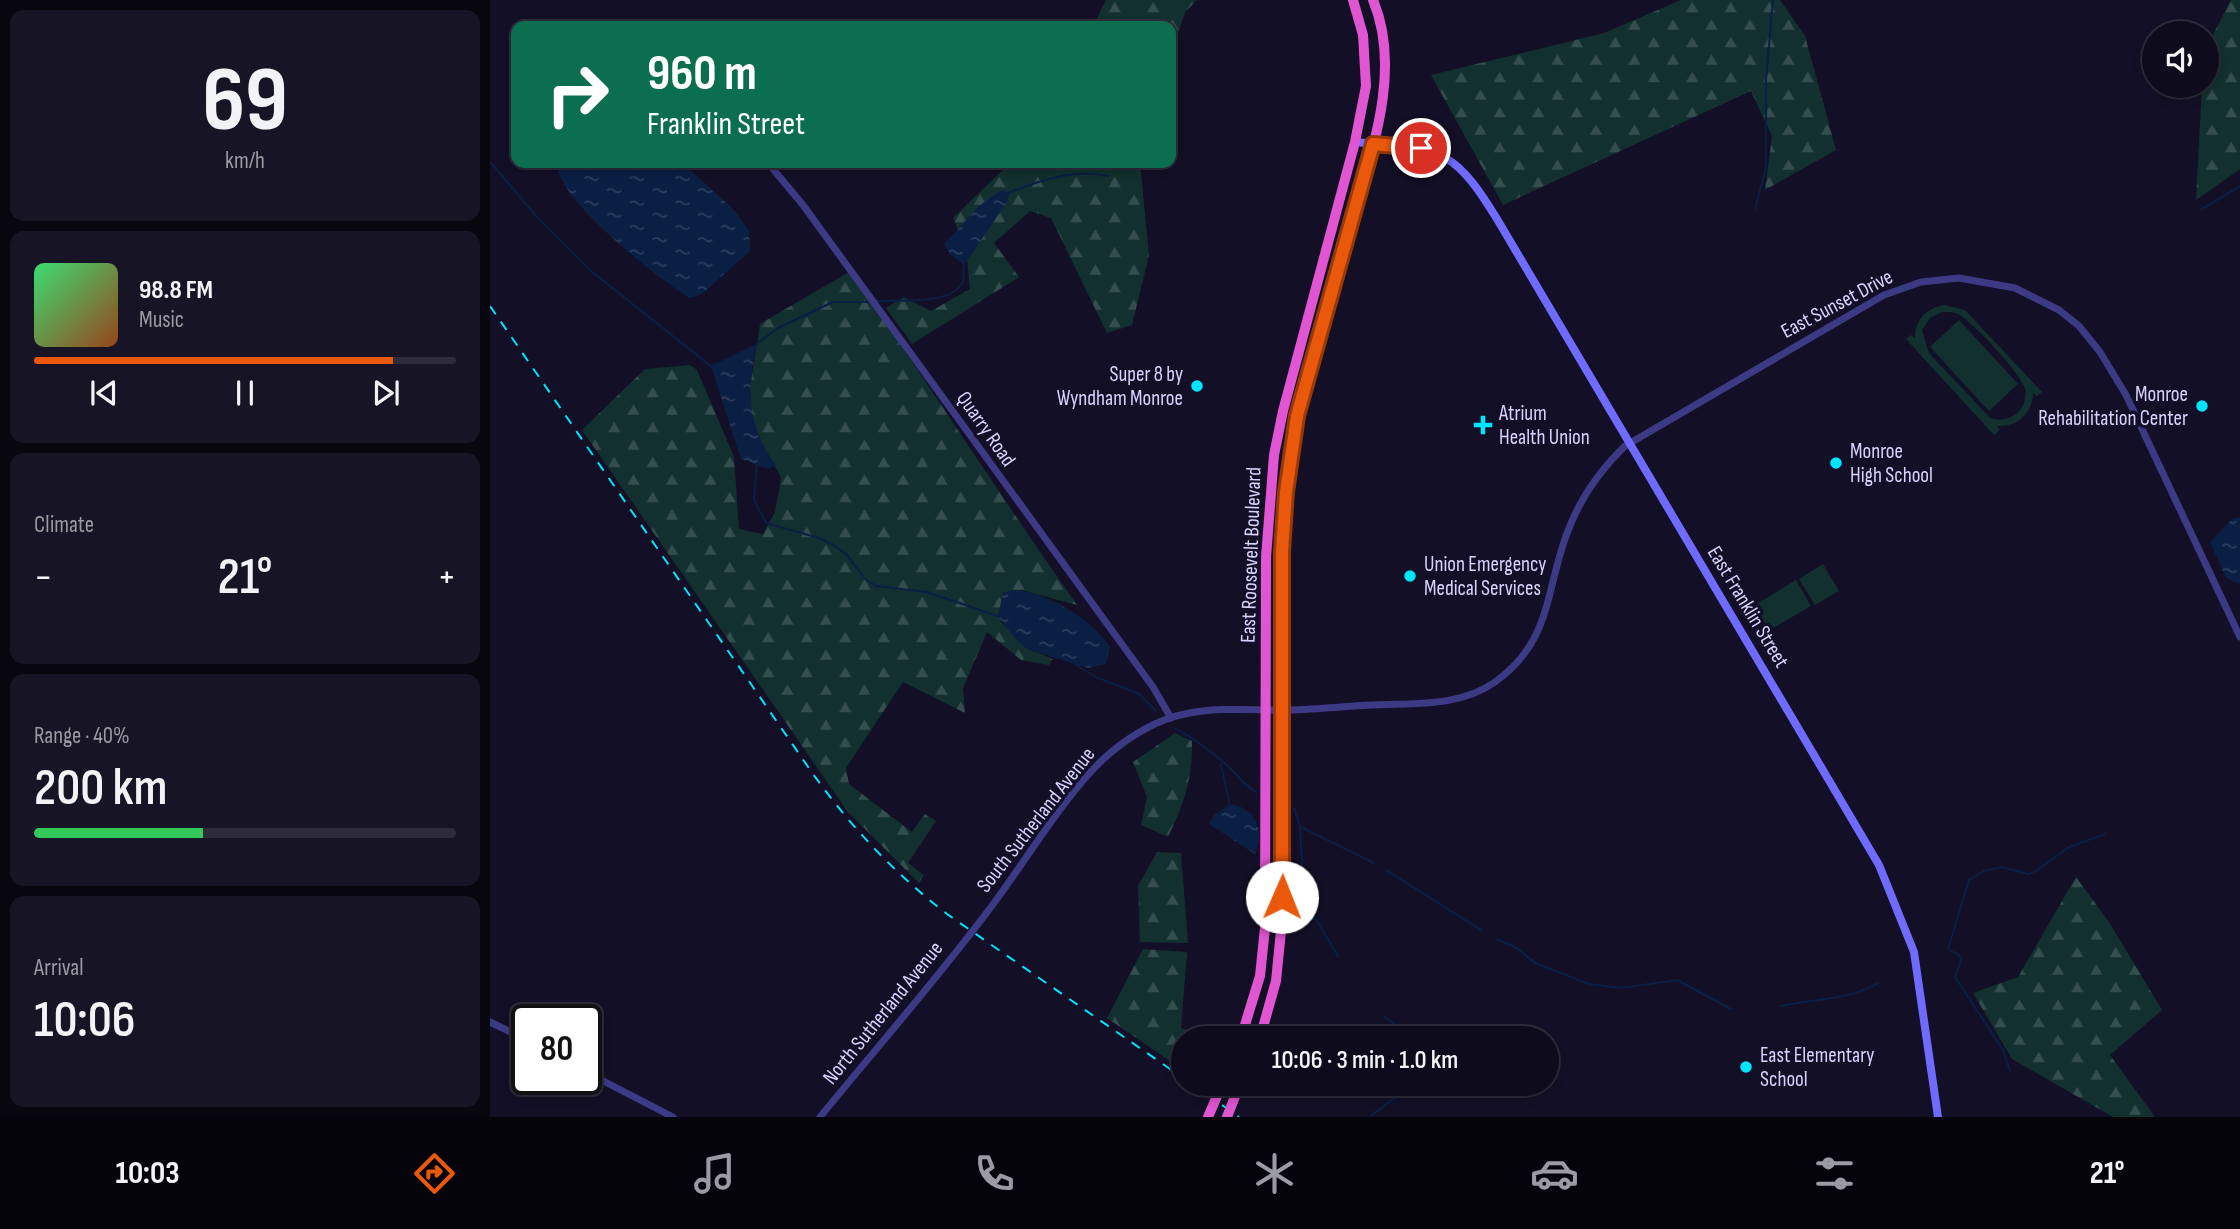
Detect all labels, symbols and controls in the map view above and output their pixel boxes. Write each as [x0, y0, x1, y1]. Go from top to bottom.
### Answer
map controls [2142, 21, 2219, 98]
button: sound [2142, 21, 2219, 98]
text: 960 m [647, 45, 757, 104]
text: 69 [202, 47, 288, 156]
icon: right [532, 49, 623, 140]
text: Franklin Street [647, 105, 805, 144]
pin [1391, 118, 1451, 178]
icon: arrive [1402, 129, 1440, 167]
text: km/h [225, 147, 265, 175]
street label: East Sunset Drive [1777, 264, 1897, 344]
text: 98.8 FM [139, 275, 213, 306]
text: Music [139, 306, 184, 334]
place label: Super 8 by Wyndham Monroe [1057, 362, 1183, 411]
icon: previous [85, 374, 123, 412]
icon: pause [226, 374, 264, 412]
icon: next [367, 374, 405, 412]
marker: Super 8 by Wyndham Monroe [1189, 378, 1205, 394]
place label: Monroe Rehabilitation Center [2038, 382, 2188, 431]
street label: Quarry Road [951, 387, 1021, 471]
marker: Monroe Rehabilitation Center [2194, 398, 2210, 414]
place label: Atrium Health Union [1498, 401, 1590, 450]
marker: Atrium Health Union [1473, 415, 1493, 435]
place label: Monroe High School [1850, 439, 1933, 488]
marker: Monroe High School [1828, 455, 1844, 471]
street label: East Roosevelt Boulevard [1235, 467, 1267, 643]
text: Climate [34, 511, 94, 539]
street label: East Franklin Street [1702, 542, 1794, 672]
text: 21° [218, 546, 272, 609]
place label: Union Emergency Medical Services [1424, 552, 1546, 601]
text: − [34, 555, 53, 600]
text: + [437, 555, 456, 600]
marker: Union Emergency Medical Services [1402, 568, 1418, 584]
text: Range · 40% [34, 722, 130, 750]
street label: South Sutherland Avenue [972, 742, 1100, 898]
text: 200 km [34, 757, 168, 820]
position arrow [1245, 860, 1319, 934]
street label: North Sutherland Avenue [818, 937, 948, 1089]
text: Arrival [34, 954, 83, 982]
text: 10:06 [34, 989, 136, 1052]
speed limit sign: 80 [511, 1004, 602, 1095]
place label: East Elementary School [1760, 1043, 1874, 1092]
text: 10:06 · 3 min · 1.0 km [1272, 1045, 1458, 1076]
marker: East Elementary School [1738, 1059, 1754, 1075]
icon: directions [410, 1149, 459, 1198]
icon: music [690, 1149, 739, 1198]
icon: phone [970, 1149, 1019, 1198]
icon: climate [1250, 1149, 1299, 1198]
icon: car [1530, 1149, 1579, 1198]
icon: filters [1810, 1149, 1859, 1198]
text: 10:03 [115, 1154, 180, 1193]
text: 21° [2090, 1154, 2124, 1193]

